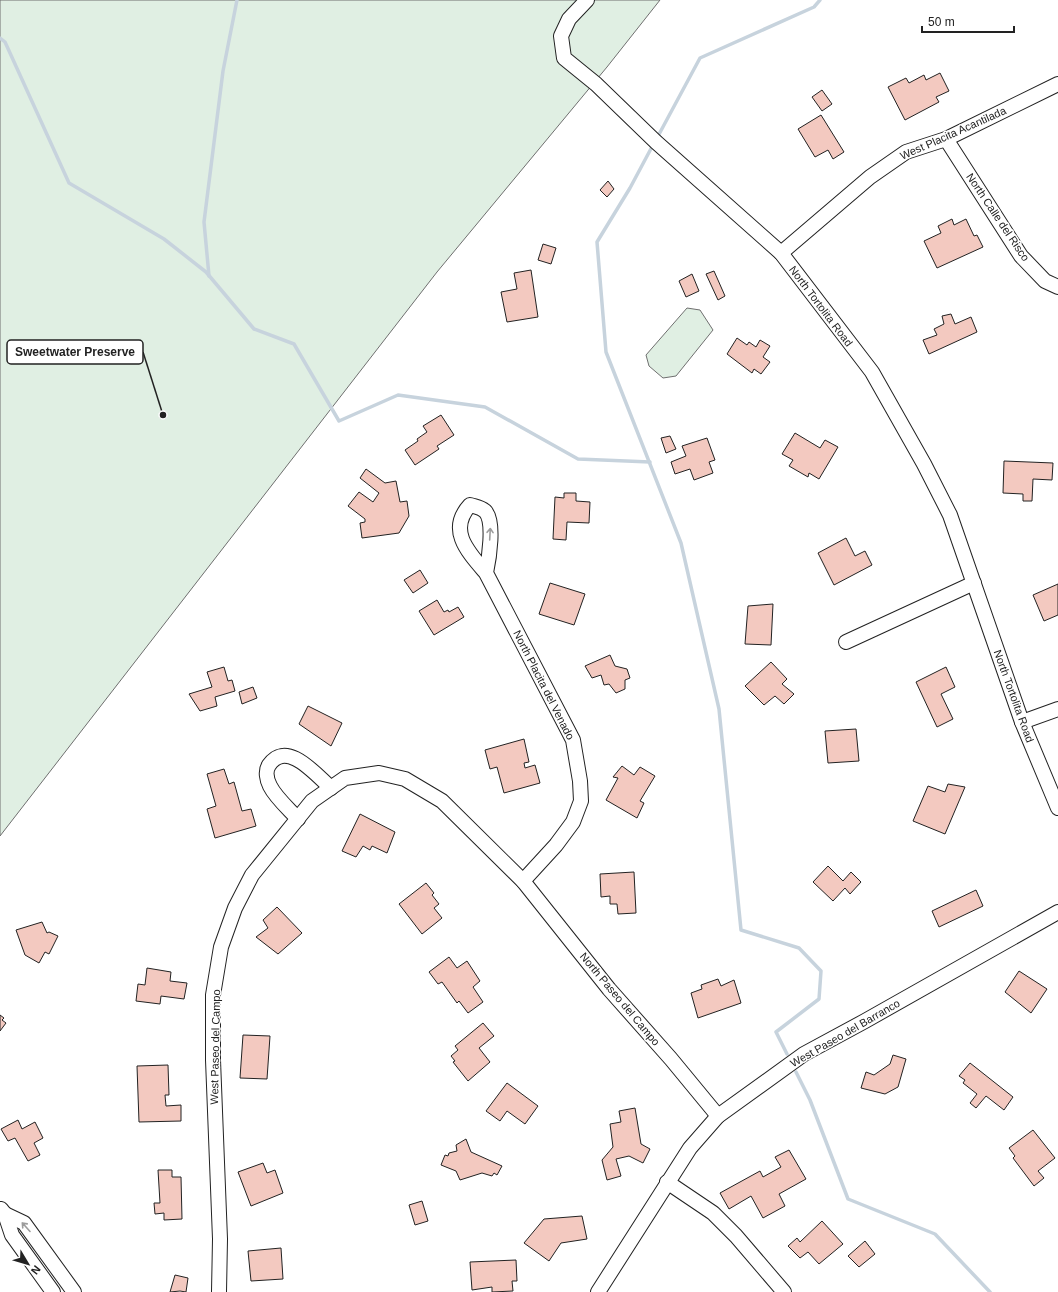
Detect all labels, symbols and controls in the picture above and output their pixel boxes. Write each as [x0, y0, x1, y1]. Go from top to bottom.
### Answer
scale bar [922, 8, 1014, 34]
text: 50 m [928, 15, 955, 29]
street label: West Placita Acantilada [898, 104, 1009, 162]
street label: North Calle del Risco [964, 171, 1032, 263]
street label: North Tortolita Road [787, 263, 855, 349]
callout: Sweetwater Preserve [7, 340, 143, 364]
text: Sweetwater Preserve [15, 345, 135, 359]
one-way arrow [486, 528, 494, 541]
street label: North Placita del Venado [511, 628, 577, 742]
street label: North Tortolita Road [992, 648, 1036, 744]
street label: North Paseo del Campo [578, 950, 662, 1048]
street label: West Paseo del Campo [208, 989, 222, 1105]
street label: West Paseo del Barranco [788, 997, 902, 1069]
one-way arrow [22, 1222, 31, 1232]
north arrow [8, 1244, 48, 1284]
text: N [29, 1263, 43, 1277]

